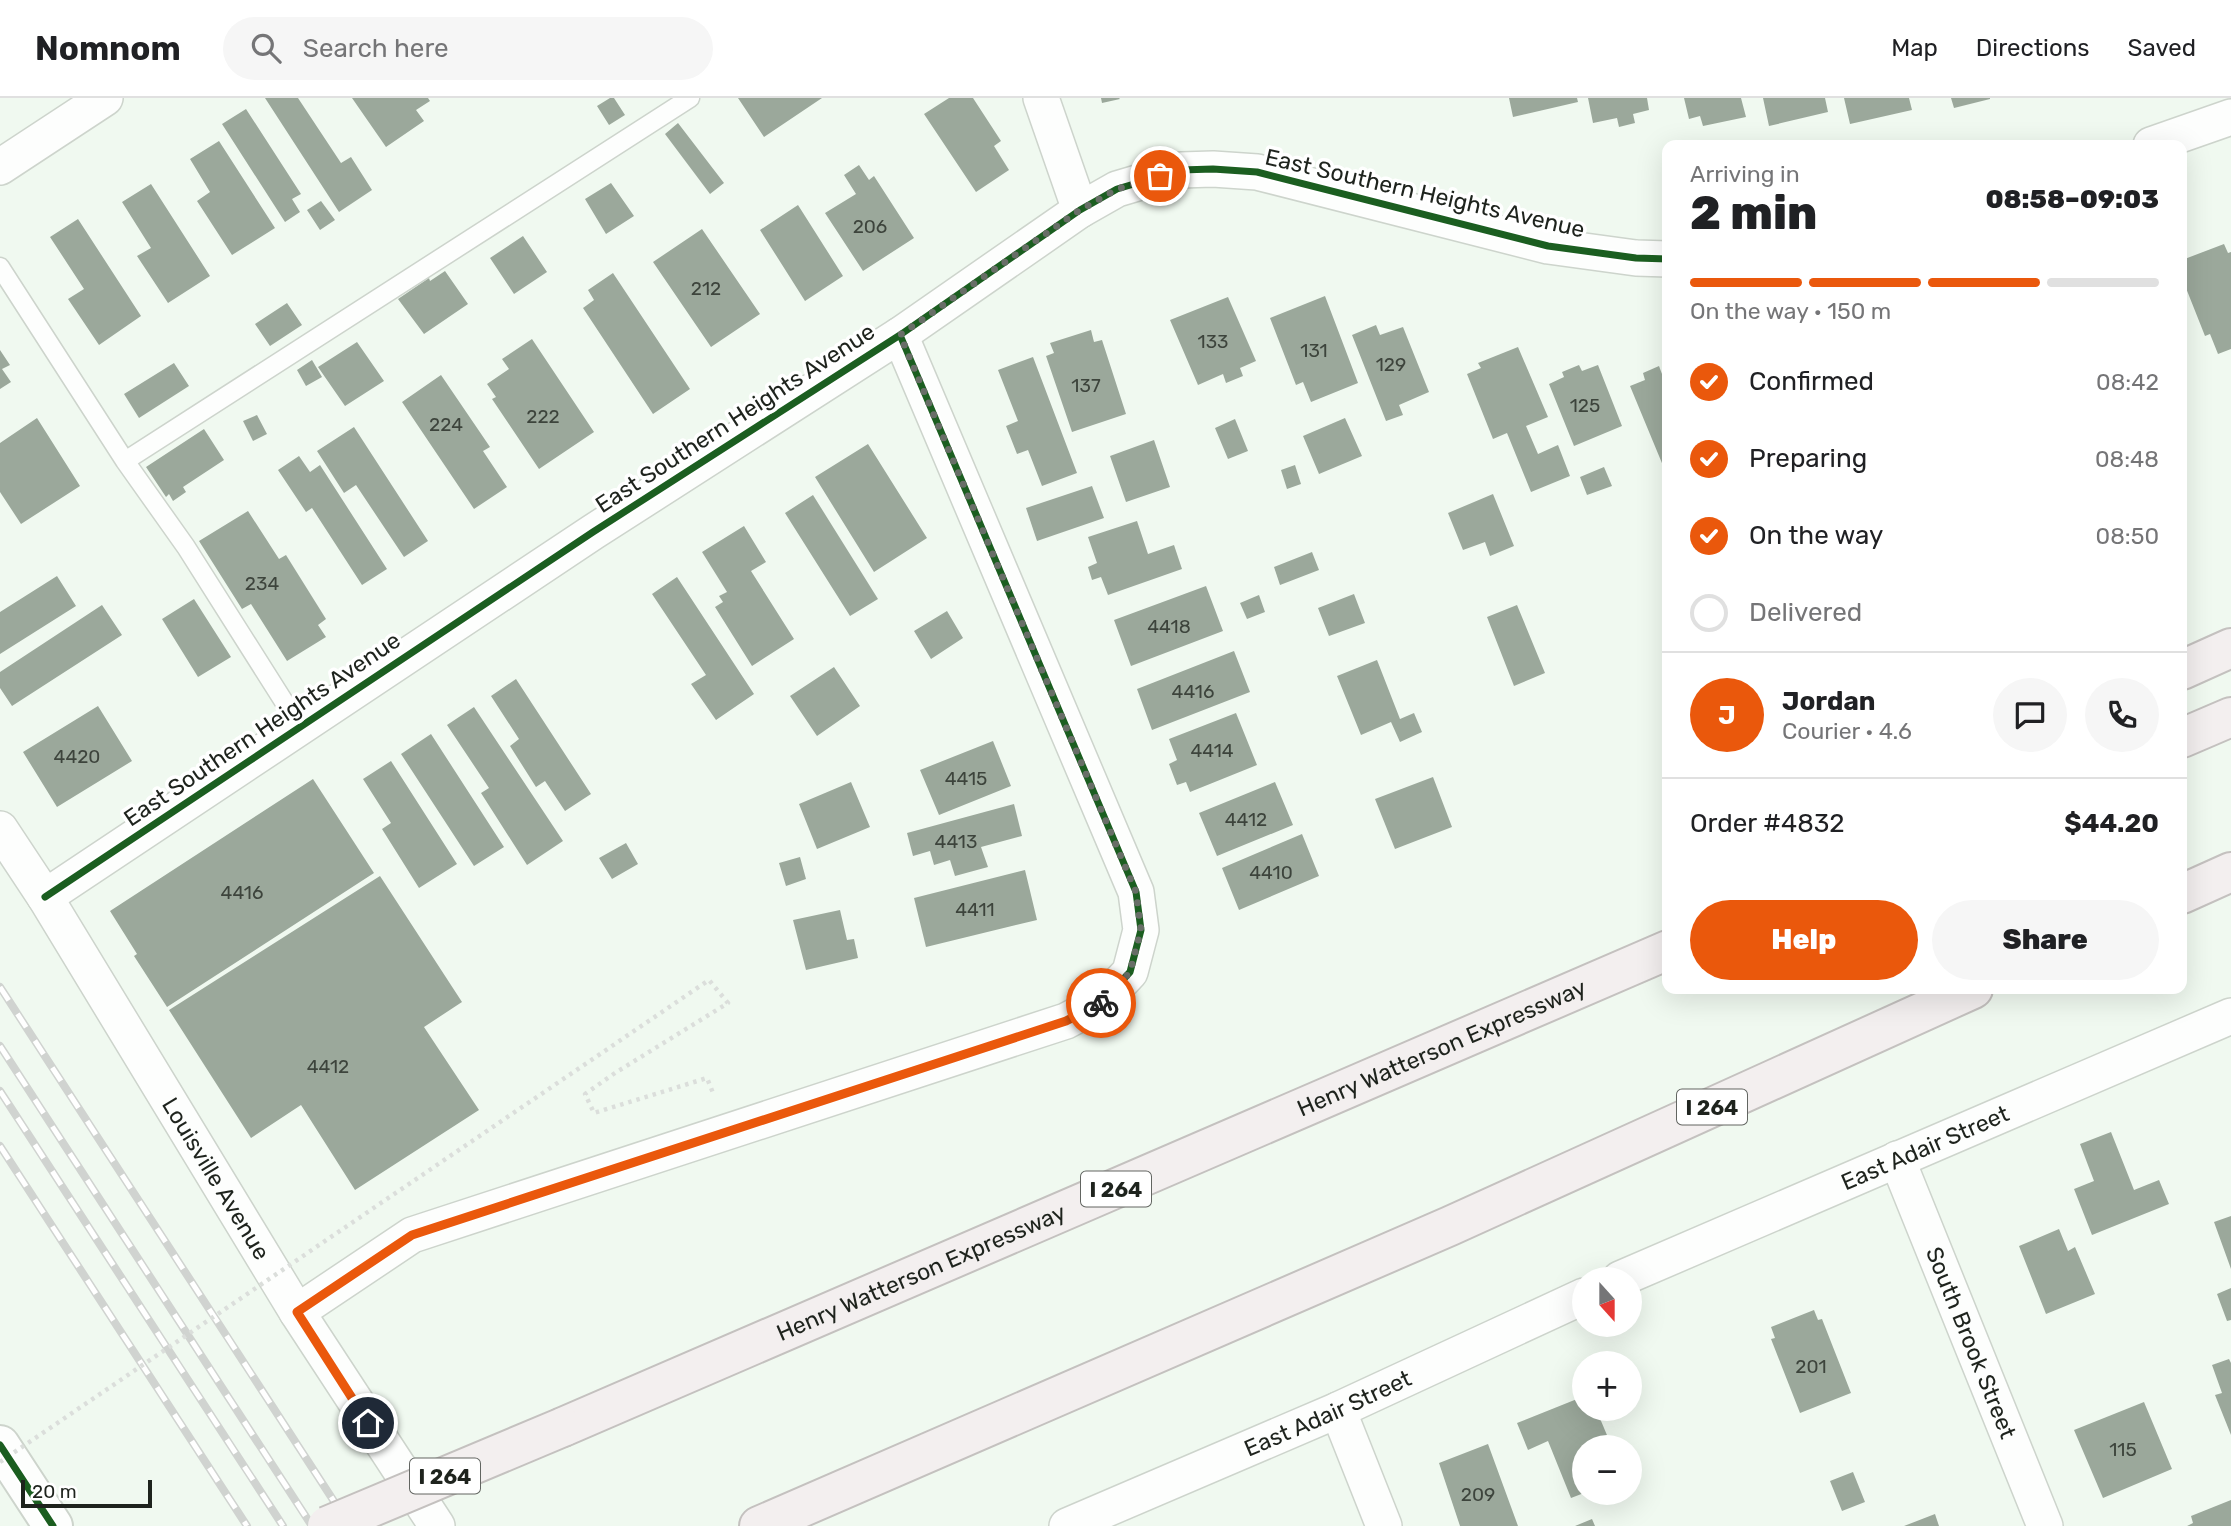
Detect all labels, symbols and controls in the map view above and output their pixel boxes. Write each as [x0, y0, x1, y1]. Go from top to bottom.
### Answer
search box [223, 17, 713, 80]
text: Nomnom [35, 29, 181, 68]
icon: search [247, 29, 285, 67]
text: Search here [303, 33, 449, 64]
text: Map [1891, 34, 1938, 62]
text: Directions [1976, 34, 2089, 62]
text: Saved [2127, 34, 2196, 62]
street label: East Southern Heights Avenue [1262, 143, 1588, 243]
pin [1130, 146, 1190, 206]
icon: bag [1141, 157, 1179, 195]
text: Arriving in [1690, 160, 1800, 188]
text: 08:58–09:03 [1985, 184, 2159, 215]
text: 2 min [1690, 186, 1817, 241]
house number: 206 [853, 215, 887, 238]
house number: 212 [691, 277, 721, 300]
text: On the way · 150 m [1690, 297, 1891, 325]
street label: East Southern Heights Avenue [590, 317, 880, 519]
house number: 133 [1198, 330, 1228, 353]
house number: 131 [1300, 339, 1328, 362]
house number: 129 [1376, 353, 1406, 376]
icon: check [1690, 363, 1728, 401]
text: Confirmed [1749, 366, 1874, 397]
text: 08:42 [2096, 368, 2159, 396]
house number: 137 [1071, 374, 1101, 397]
house number: 125 [1570, 394, 1600, 417]
house number: 222 [526, 405, 560, 428]
house number: 224 [429, 413, 463, 436]
icon: check [1690, 440, 1728, 478]
text: Preparing [1749, 443, 1867, 474]
text: 08:48 [2095, 445, 2159, 473]
icon: check [1690, 517, 1728, 555]
text: On the way [1749, 520, 1883, 551]
text: 08:50 [2096, 522, 2159, 550]
house number: 234 [245, 572, 279, 595]
text: Delivered [1749, 597, 1862, 628]
house number: 4418 [1147, 615, 1191, 638]
street label: East Southern Heights Avenue [119, 626, 405, 832]
button: chat [1993, 678, 2067, 752]
button: phone [2085, 678, 2159, 752]
house number: 4416 [1172, 680, 1214, 703]
text: Jordan [1782, 686, 1875, 717]
text: J [1718, 700, 1736, 731]
text: Courier · 4.6 [1782, 717, 1912, 745]
house number: 4414 [1190, 739, 1234, 762]
house number: 4420 [54, 745, 100, 768]
house number: 4415 [945, 767, 987, 790]
house number: 4412 [1225, 808, 1267, 831]
text: Order #4832 [1690, 808, 1845, 839]
text: $44.20 [2064, 808, 2159, 839]
house number: 4413 [935, 830, 977, 853]
house number: 4410 [1249, 861, 1293, 884]
house number: 4416 [221, 881, 263, 904]
house number: 4411 [955, 898, 995, 921]
button: Help [1690, 900, 1918, 980]
button: Share [1932, 900, 2159, 980]
courier [1066, 968, 1136, 1038]
street label: Henry Watterson Expressway [1293, 973, 1591, 1122]
icon: bike [1082, 984, 1120, 1022]
house number: 4412 [307, 1055, 349, 1078]
road number: I 264 [1677, 1090, 1747, 1124]
street label: Louisville Avenue [156, 1092, 276, 1265]
street label: East Adair Street [1837, 1099, 2013, 1196]
road number: I 264 [1081, 1172, 1151, 1206]
street label: Henry Watterson Expressway [772, 1198, 1070, 1347]
street label: South Brook Street [1920, 1243, 2022, 1443]
north arrow [1572, 1267, 1642, 1337]
map controls [1572, 1267, 1642, 1505]
button: + [1572, 1351, 1642, 1421]
house number: 201 [1795, 1355, 1827, 1378]
street label: East Adair Street [1240, 1364, 1416, 1463]
pin [338, 1393, 398, 1453]
icon: home [349, 1404, 387, 1442]
button: − [1572, 1435, 1642, 1505]
house number: 115 [2109, 1438, 2137, 1461]
road number: I 264 [410, 1458, 480, 1494]
scale bar [21, 1477, 152, 1509]
text: 20 m [32, 1480, 77, 1503]
house number: 209 [1461, 1483, 1495, 1506]

